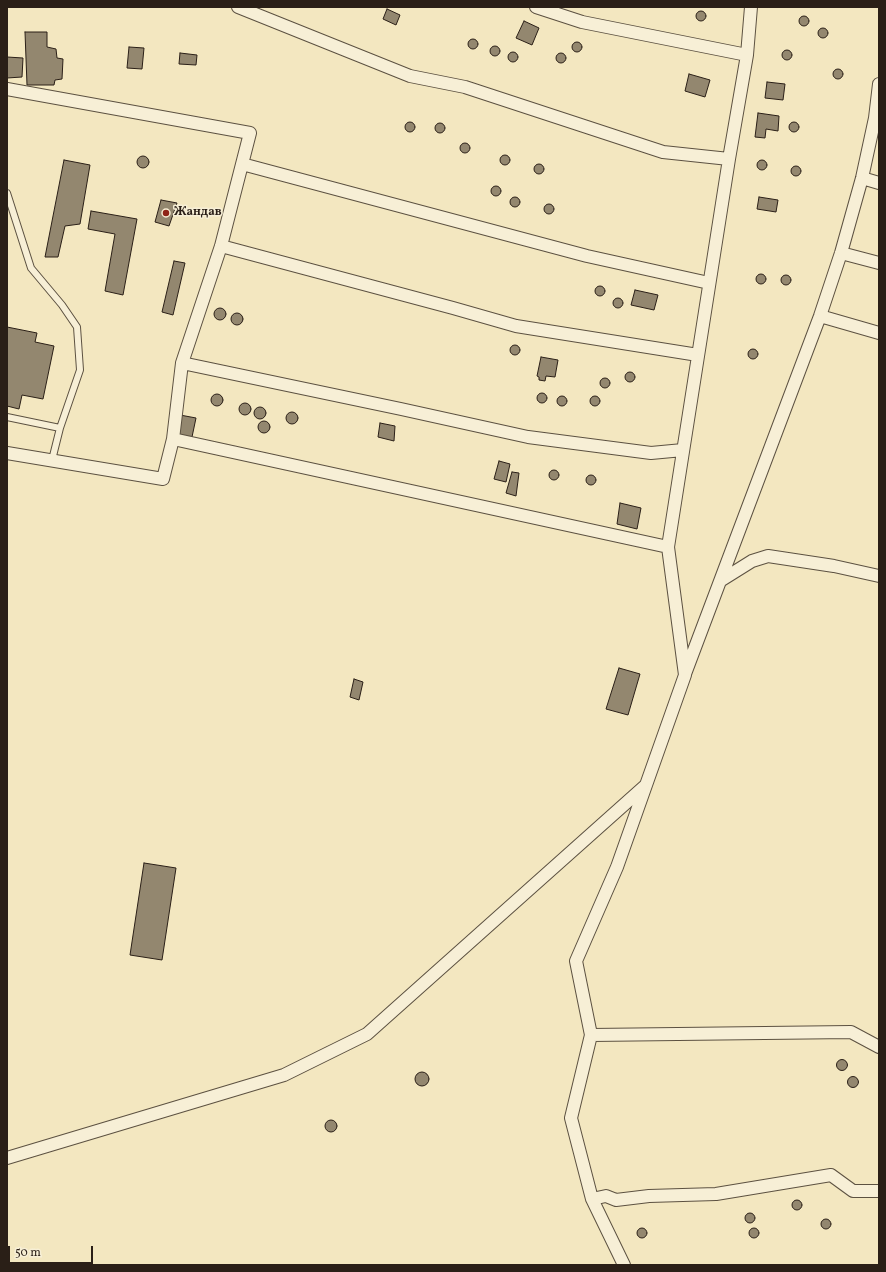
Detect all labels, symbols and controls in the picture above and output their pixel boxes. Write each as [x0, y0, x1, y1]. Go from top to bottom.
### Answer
place label: Жандав [174, 206, 222, 220]
marker: Жандав [161, 208, 171, 218]
scale bar [10, 1238, 95, 1264]
text: 50 m [15, 1245, 41, 1261]

